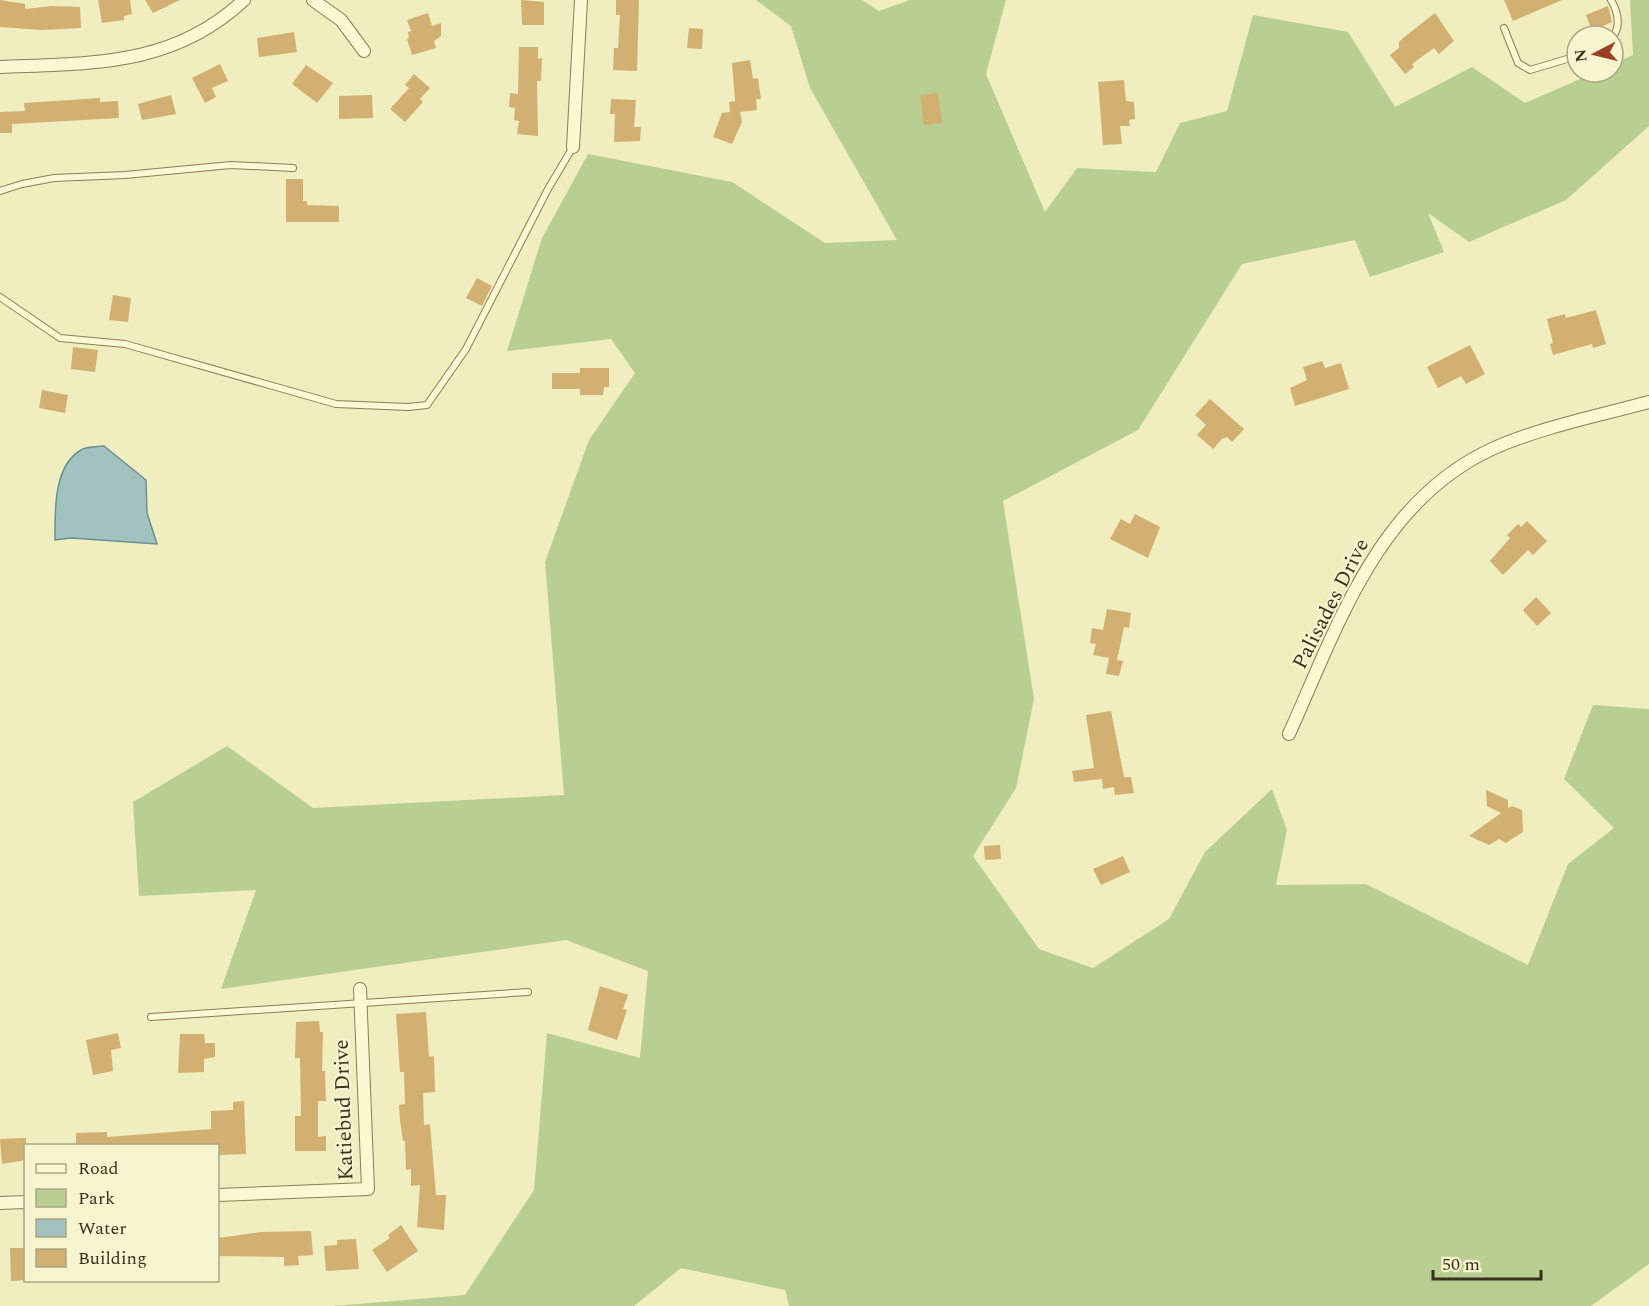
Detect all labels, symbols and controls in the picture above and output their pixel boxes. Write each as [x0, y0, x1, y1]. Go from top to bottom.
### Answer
north arrow [1565, 24, 1625, 84]
text: N [1568, 48, 1594, 64]
street label: Palisades Drive [1284, 533, 1378, 675]
street label: Katiebud Drive [326, 1039, 362, 1181]
legend [24, 1144, 219, 1282]
text: Road [78, 1155, 119, 1182]
text: Park [78, 1185, 115, 1212]
text: Water [78, 1215, 126, 1242]
scale bar [1433, 1243, 1541, 1281]
text: Building [78, 1245, 147, 1272]
text: 50 m [1442, 1251, 1480, 1278]

